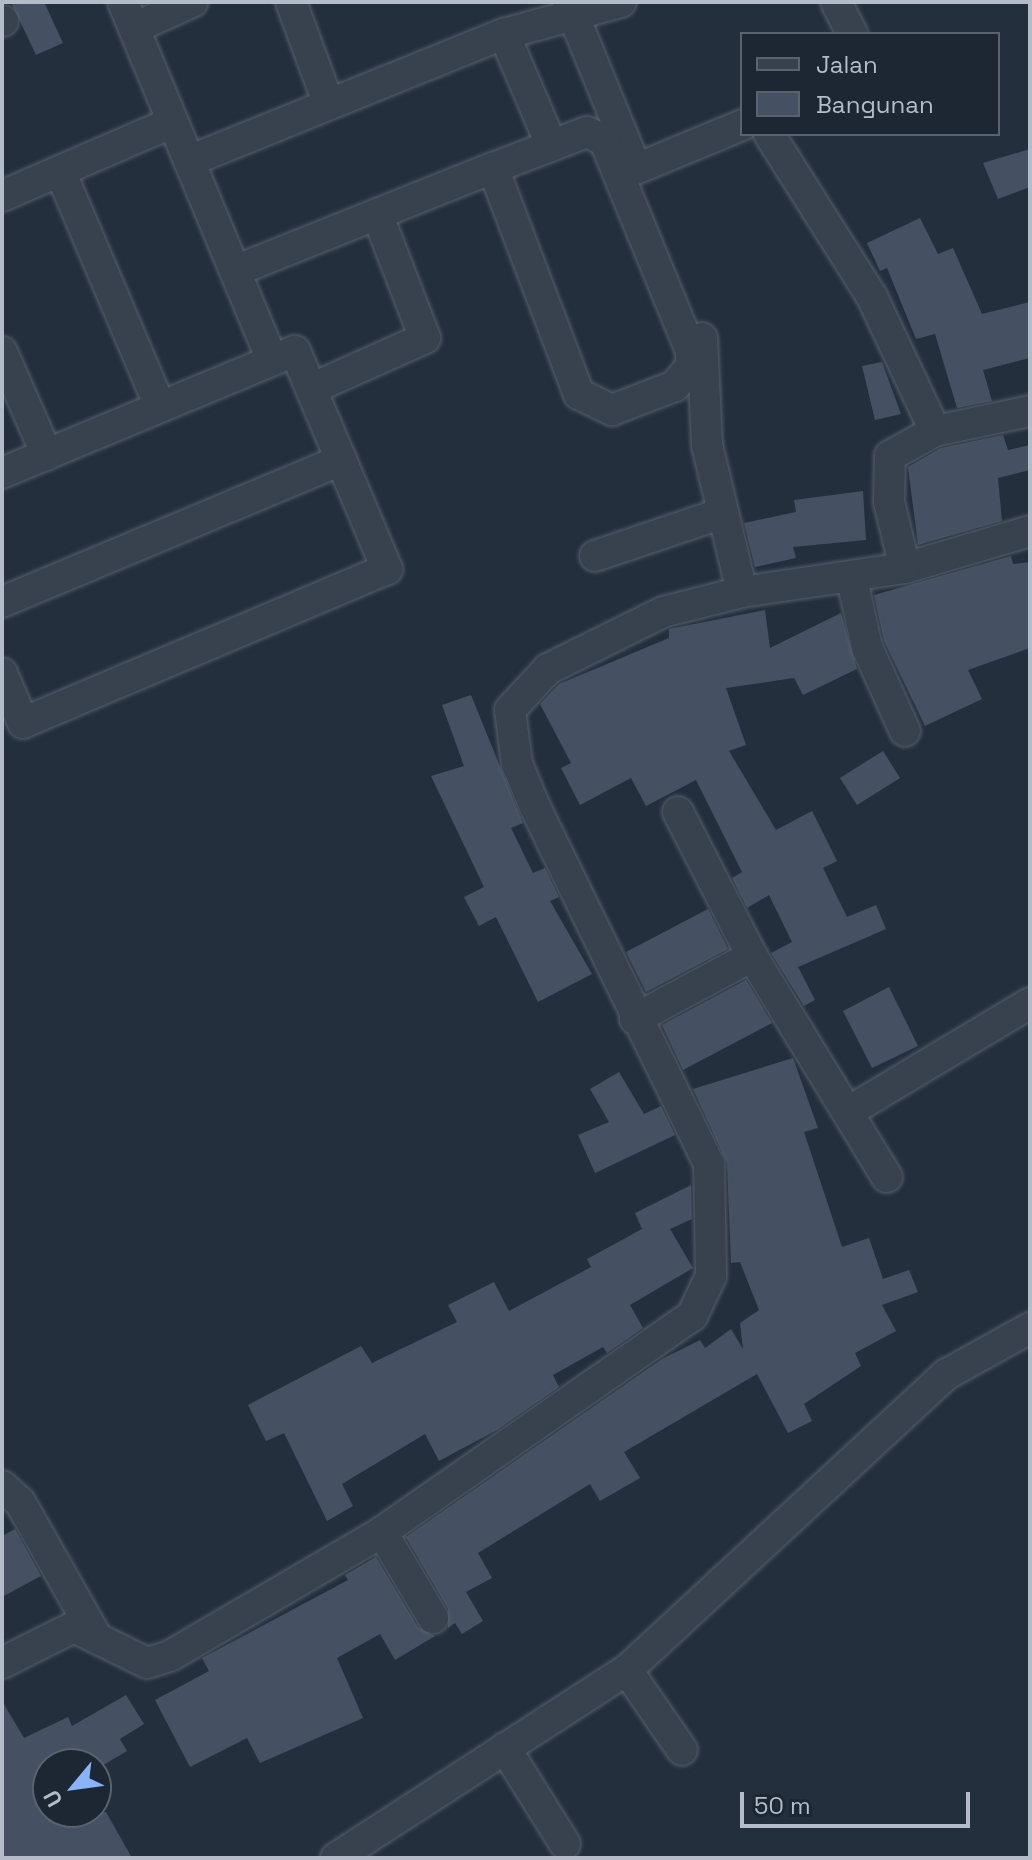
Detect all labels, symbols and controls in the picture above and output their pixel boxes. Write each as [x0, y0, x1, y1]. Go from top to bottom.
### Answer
legend [740, 32, 1000, 136]
text: Jalan [816, 49, 878, 80]
text: Bangunan [816, 89, 934, 120]
north arrow [32, 1748, 112, 1828]
scale bar [744, 1776, 974, 1826]
text: U [37, 1785, 69, 1812]
text: 50 m [754, 1790, 811, 1821]

